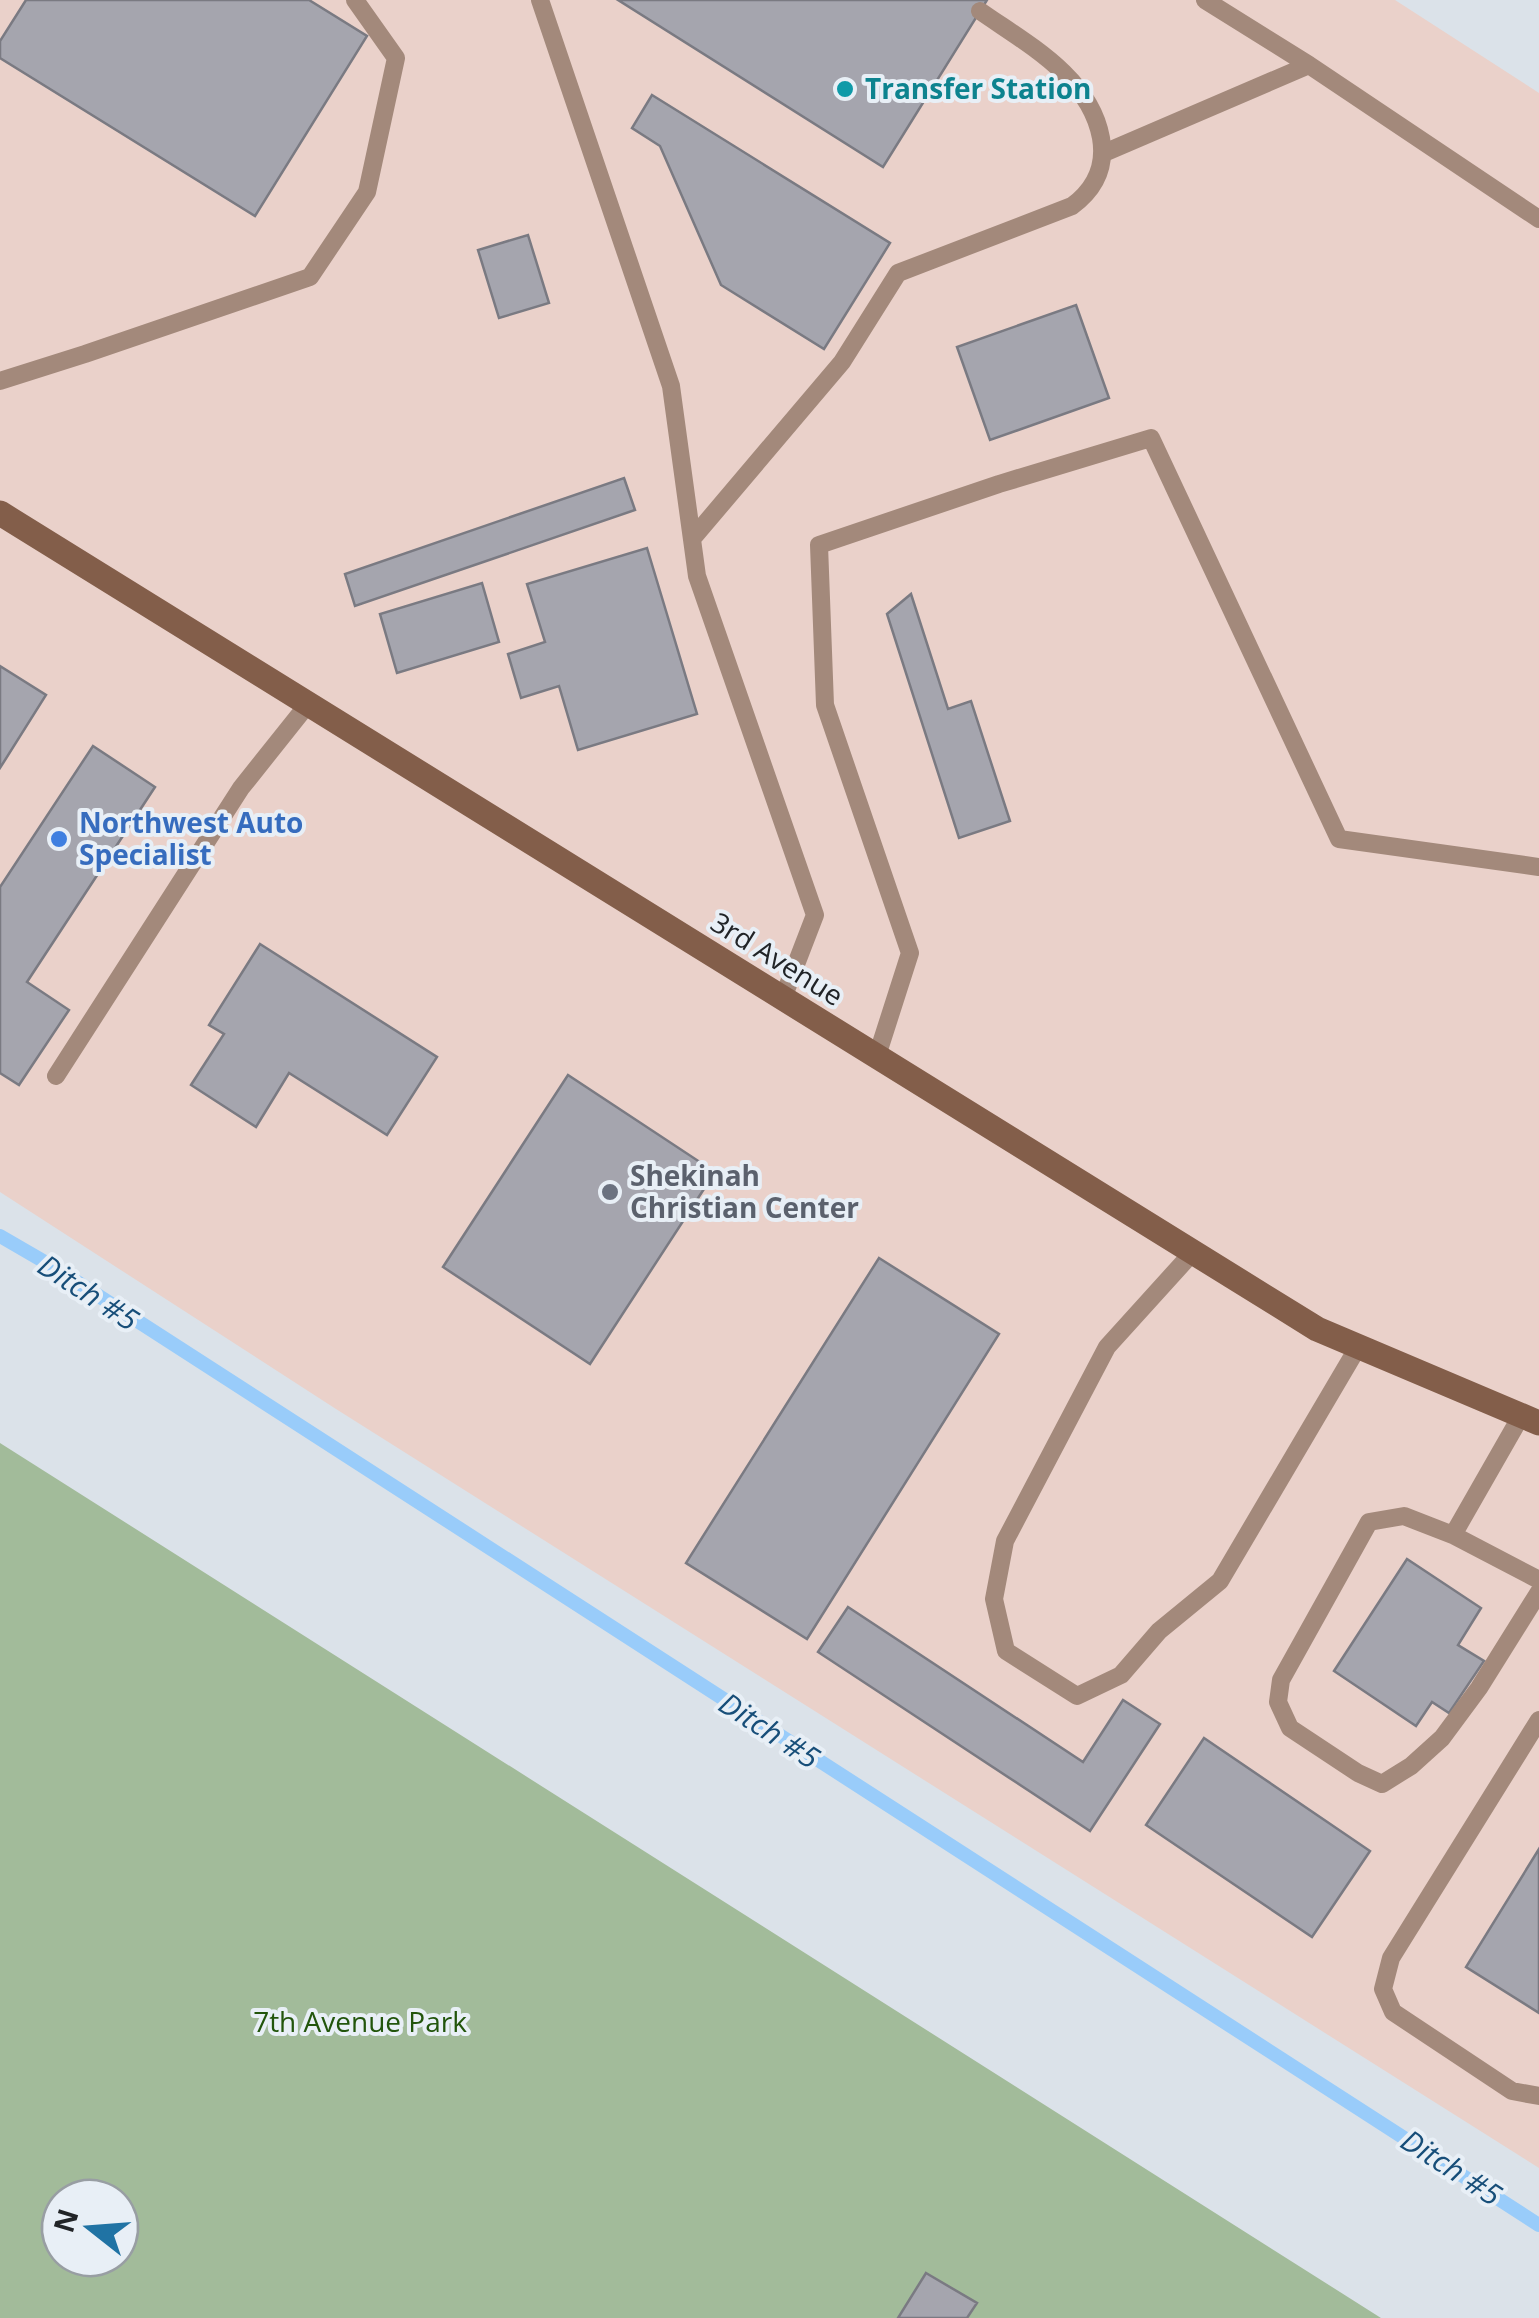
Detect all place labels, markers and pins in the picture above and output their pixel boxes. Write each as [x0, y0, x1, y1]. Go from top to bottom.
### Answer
place label: Transfer Station [865, 69, 1091, 107]
marker: Transfer Station [834, 78, 856, 100]
place label: Northwest Auto Specialist [79, 803, 303, 873]
marker: Northwest Auto Specialist [48, 828, 70, 850]
place label: Shekinah Christian Center [630, 1156, 859, 1226]
marker: Shekinah Christian Center [599, 1181, 621, 1203]

